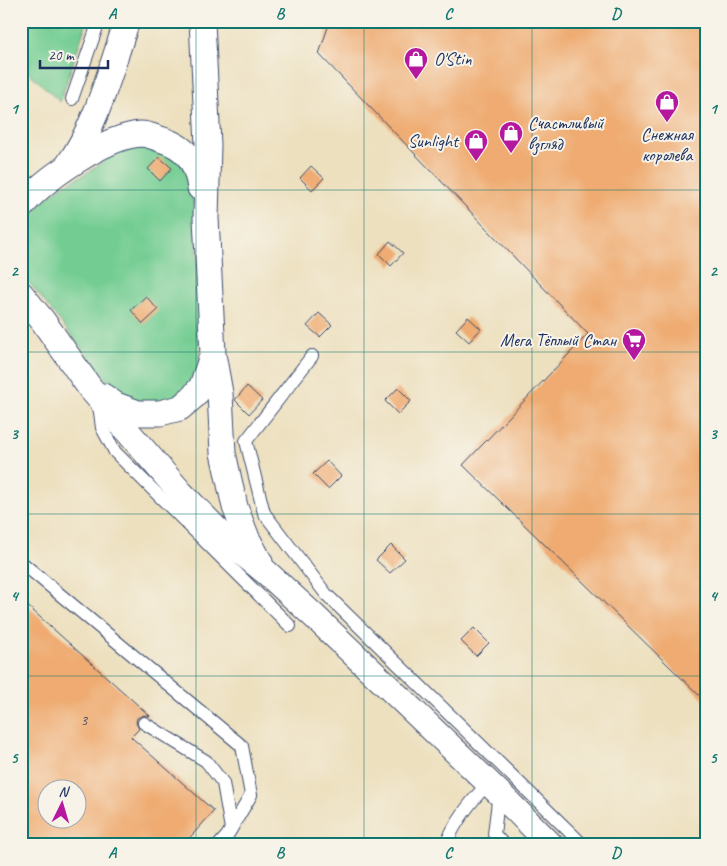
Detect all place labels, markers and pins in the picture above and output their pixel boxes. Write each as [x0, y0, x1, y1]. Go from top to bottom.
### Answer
shop icon: O'Stin [403, 46, 429, 80]
place label: O'Stin [434, 48, 473, 70]
shop icon: Снежная королева [654, 89, 680, 123]
place label: Счастливый взгляд [528, 112, 605, 156]
shop icon: Счастливый взгляд [498, 120, 524, 154]
place label: Снежная королева [641, 123, 695, 166]
shop icon: Sunlight [463, 128, 489, 162]
place label: Sunlight [408, 130, 460, 152]
supermarket icon: Мега Тёплый Cтан [621, 327, 647, 361]
place label: Мега Тёплый Cтан [500, 329, 618, 351]

